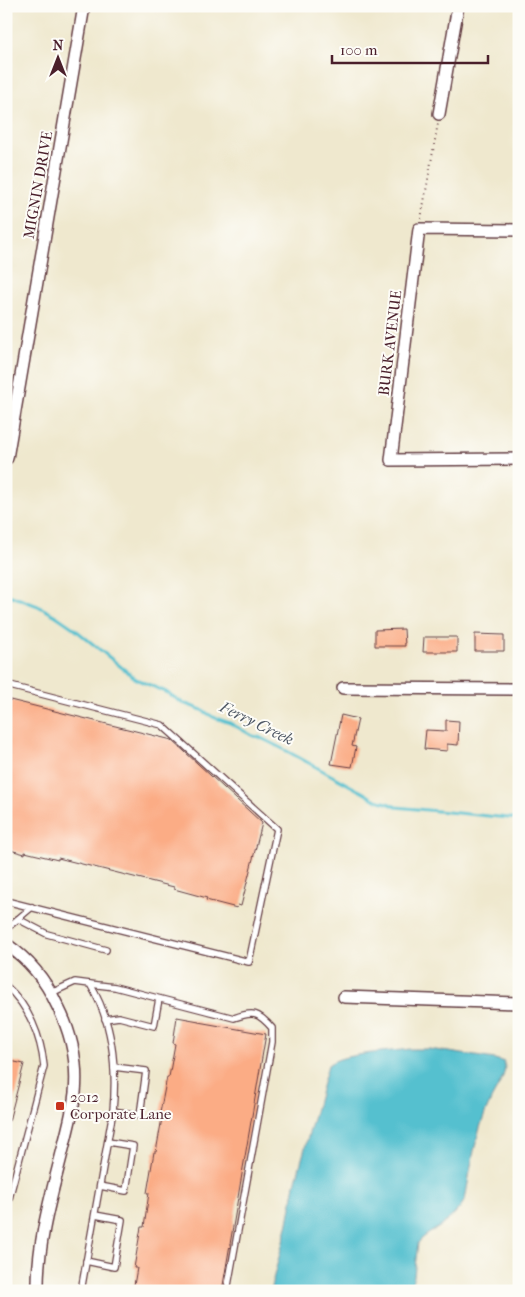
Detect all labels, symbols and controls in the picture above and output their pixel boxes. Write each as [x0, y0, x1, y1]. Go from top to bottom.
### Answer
north arrow [32, 32, 82, 82]
scale bar [332, 32, 489, 64]
text: N [53, 37, 64, 54]
text: 100 m [340, 41, 378, 59]
street label: MIGNIN DRIVE [20, 130, 56, 240]
street label: BURK AVENUE [375, 289, 405, 397]
water label: Ferry Creek [216, 697, 297, 749]
place label: 2012 Corporate Lane [70, 1088, 172, 1123]
marker: 2012 Corporate Lane [54, 1100, 66, 1112]

